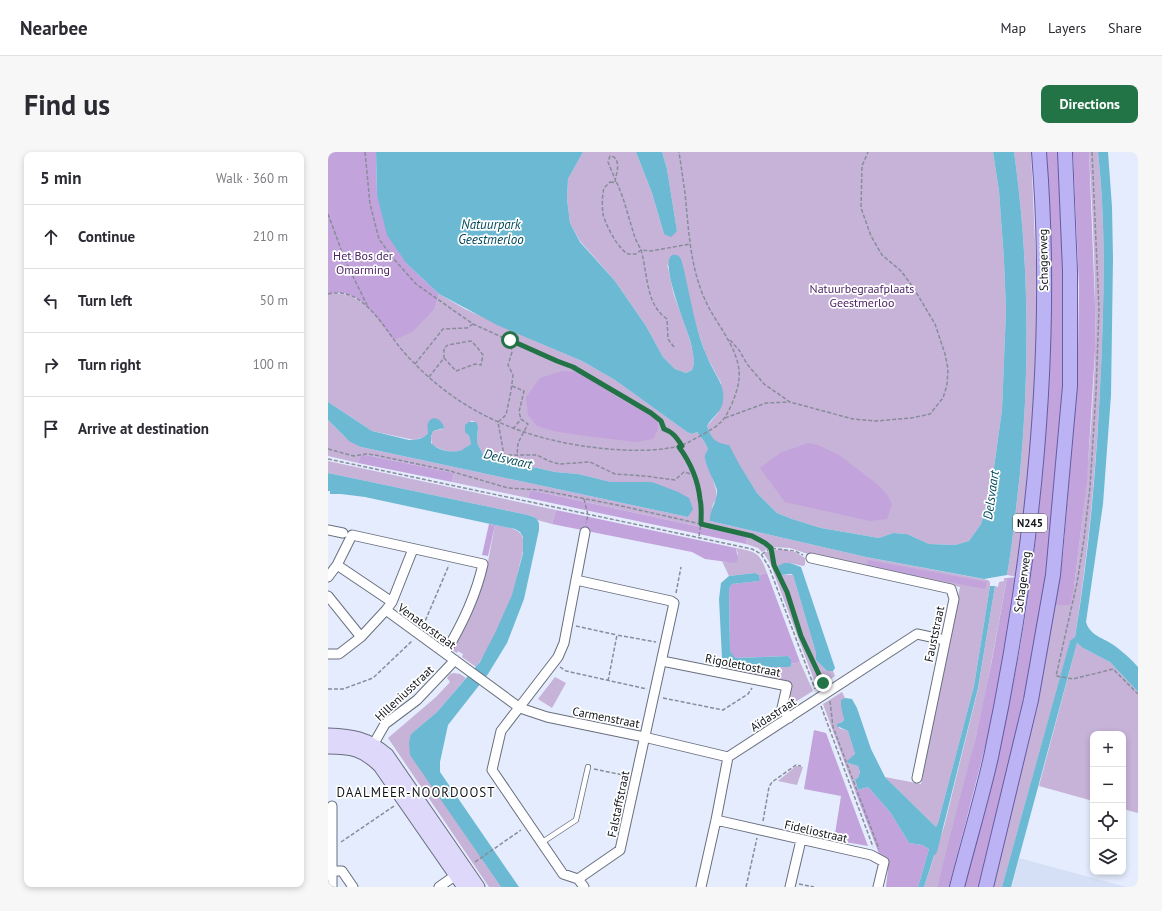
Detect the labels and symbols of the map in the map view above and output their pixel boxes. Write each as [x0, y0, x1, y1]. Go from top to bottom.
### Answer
water label: Natuurpark Geestmerloo [458, 216, 524, 248]
street label: Schagerweg [1035, 229, 1051, 291]
park label: Het Bos der Omarming [333, 248, 393, 277]
park label: Natuurbegraafplaats Geestmerloo [810, 281, 914, 310]
route start [501, 331, 519, 349]
water label: Delsvaart [482, 445, 535, 473]
water label: Delsvaart [979, 468, 1003, 521]
road number: N245 [1013, 514, 1047, 532]
street label: Schagerweg [1010, 550, 1034, 614]
street label: Venatorstraat [394, 599, 459, 652]
street label: Fauststraat [921, 605, 947, 663]
street label: Rigolettostraat [704, 650, 782, 680]
street label: Hilleniusstraat [372, 662, 436, 724]
route end [814, 674, 832, 692]
street label: Aïdastraat [747, 694, 799, 734]
street label: Carmenstraat [571, 703, 641, 731]
street label: Falstaffstraat [604, 769, 632, 839]
district label: DAALMEER-NOORDOOST [337, 784, 495, 801]
street label: Fideliostraat [783, 816, 849, 846]

